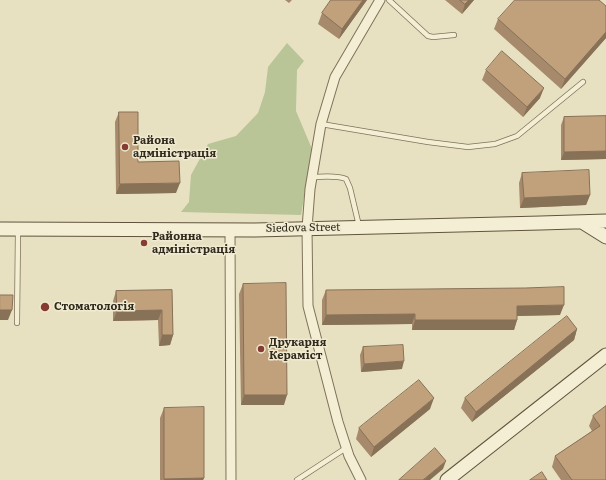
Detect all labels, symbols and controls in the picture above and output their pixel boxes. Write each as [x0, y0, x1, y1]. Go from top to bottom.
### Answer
place label: Района адміністрація [133, 134, 216, 160]
marker: Района адміністрація [120, 142, 130, 152]
street label: Siedova Street [265, 221, 341, 235]
place label: Районна адміністрація [152, 230, 235, 256]
marker: Районна адміністрація [139, 238, 149, 248]
place label: Стоматологія [54, 300, 134, 314]
marker: Стоматологія [39, 301, 51, 313]
place label: Друкарня Кераміст [269, 336, 327, 362]
marker: Друкарня Кераміст [256, 344, 266, 354]

